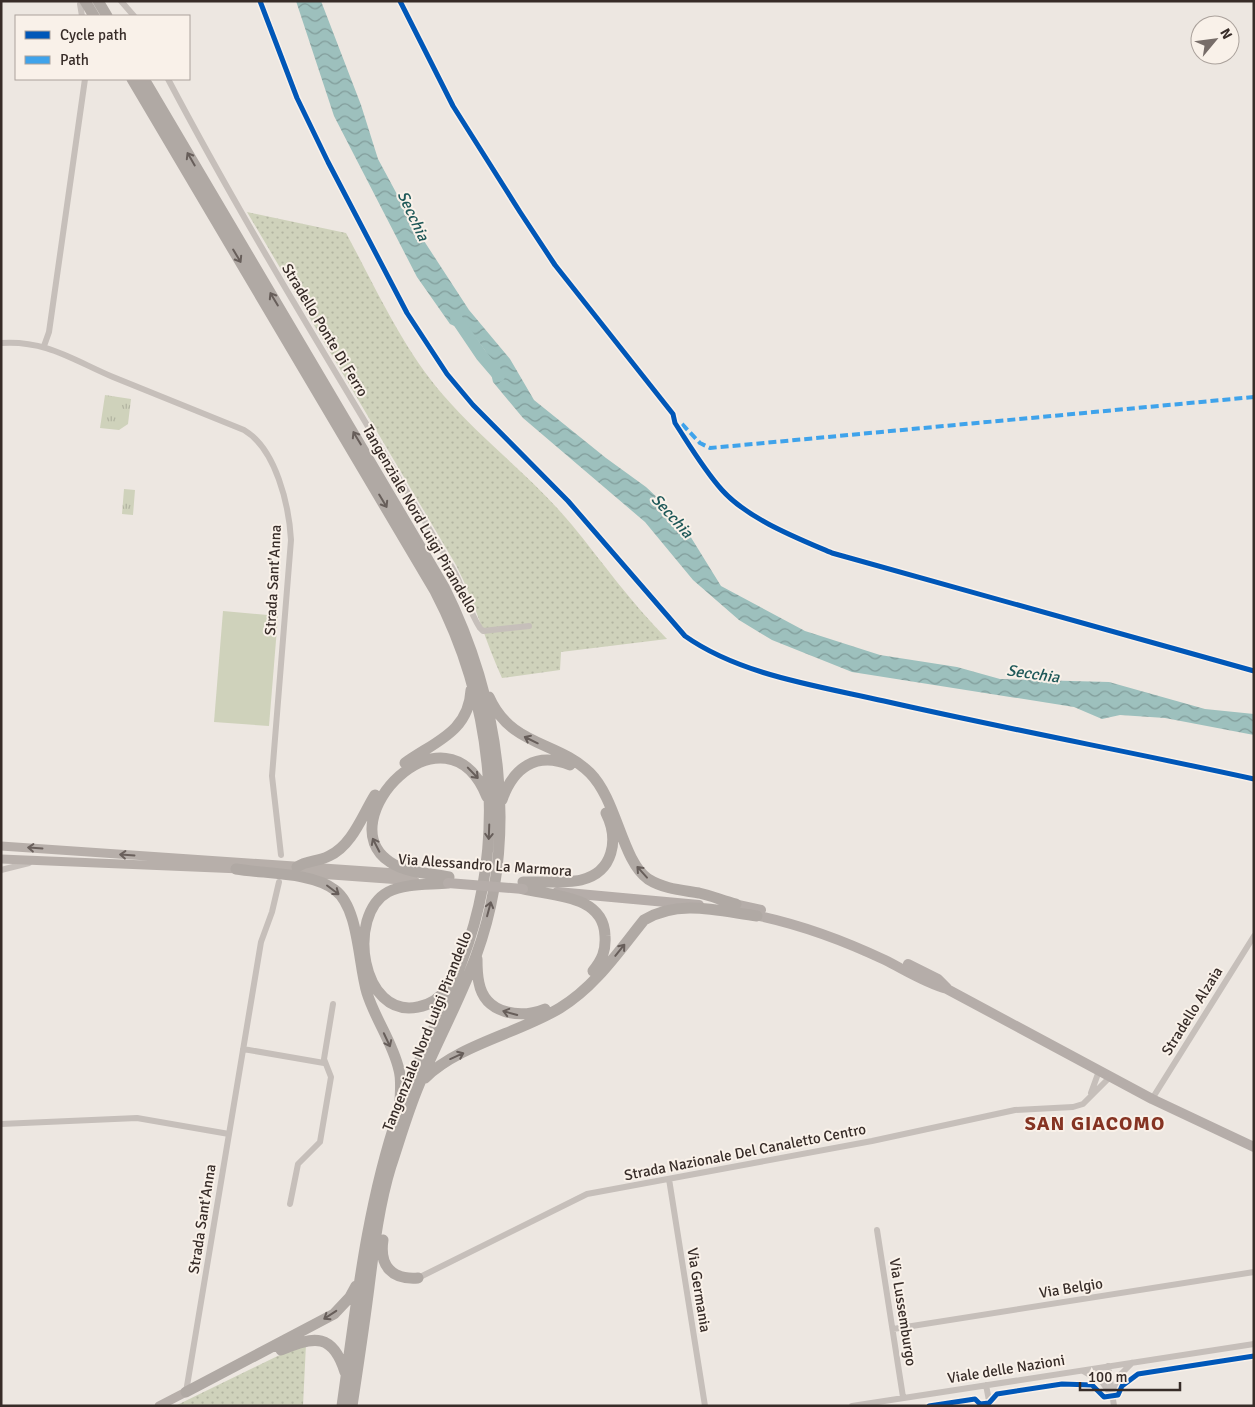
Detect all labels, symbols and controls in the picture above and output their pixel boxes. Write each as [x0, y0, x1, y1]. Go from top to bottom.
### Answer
legend [15, 15, 190, 80]
north arrow [1190, 15, 1240, 65]
text: Cycle path [60, 26, 127, 44]
text: N [1216, 26, 1236, 42]
text: Path [60, 51, 89, 69]
one-way arrow [185, 153, 195, 167]
water label: Secchia [393, 188, 434, 245]
one-way arrow [233, 248, 243, 262]
street label: Stradello Ponte Di Ferro [278, 260, 372, 400]
one-way arrow [268, 292, 278, 306]
street label: Tangenziale Nord Luigi Pirandello [359, 422, 481, 616]
one-way arrow [351, 432, 361, 446]
water label: Secchia [647, 490, 698, 543]
one-way arrow [378, 494, 388, 508]
street label: Strada Sant'Anna [261, 524, 285, 636]
water label: Secchia [1005, 660, 1062, 688]
one-way arrow [524, 735, 539, 745]
one-way arrow [467, 766, 479, 779]
one-way arrow [484, 824, 493, 840]
one-way arrow [371, 838, 380, 853]
one-way arrow [27, 844, 43, 853]
one-way arrow [119, 850, 135, 859]
street label: Via Alessandro La Marmora [397, 850, 573, 880]
one-way arrow [636, 865, 648, 878]
one-way arrow [326, 885, 340, 895]
one-way arrow [485, 902, 494, 918]
street label: Tangenziale Nord Luigi Pirandello [379, 928, 476, 1134]
one-way arrow [614, 944, 625, 957]
street label: Stradello Alzaia [1158, 963, 1226, 1059]
one-way arrow [502, 1007, 518, 1017]
one-way arrow [382, 1032, 392, 1047]
one-way arrow [449, 1051, 464, 1061]
district label: SAN GIACOMO [1025, 1111, 1165, 1136]
street label: Strada Nazionale Del Canaletto Centro [623, 1120, 868, 1184]
street label: Strada Sant'Anna [184, 1163, 220, 1275]
street label: Via Germania [683, 1246, 715, 1334]
street label: Via Lussemburgo [886, 1257, 920, 1367]
street label: Via Belgio [1038, 1274, 1104, 1302]
one-way arrow [324, 1310, 338, 1320]
street label: Viale delle Nazioni [946, 1351, 1066, 1387]
scale bar [1080, 1360, 1180, 1392]
text: 100 m [1088, 1368, 1128, 1386]

